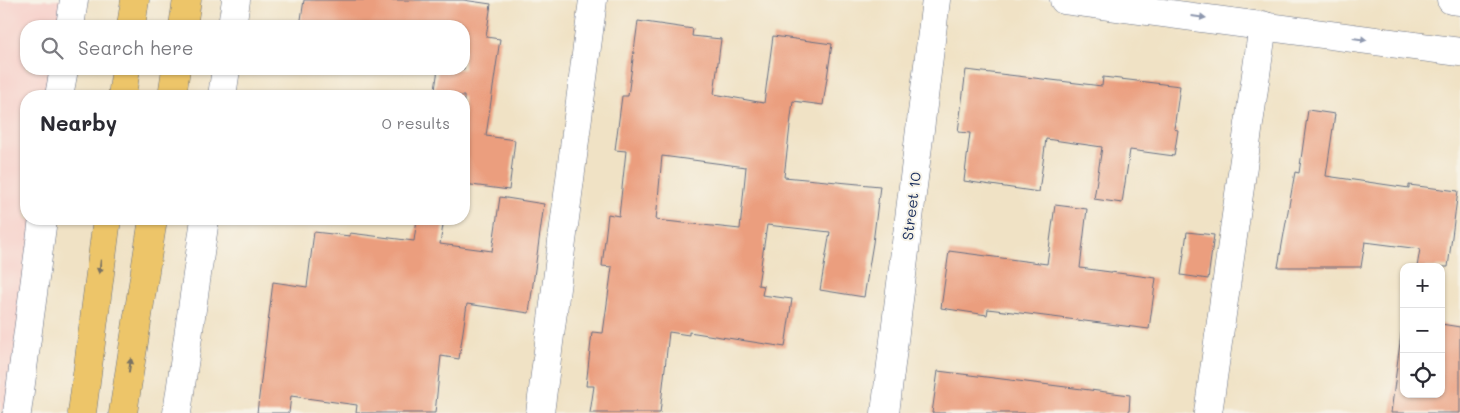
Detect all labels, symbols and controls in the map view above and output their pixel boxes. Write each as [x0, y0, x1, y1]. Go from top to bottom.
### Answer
one-way arrow [1192, 13, 1208, 21]
search box [20, 20, 470, 75]
icon: search [38, 34, 66, 62]
text: Search here [78, 35, 194, 60]
one-way arrow [1353, 35, 1369, 43]
text: Nearby [40, 109, 117, 136]
text: 0 results [382, 112, 450, 133]
street label: Street 10 [897, 171, 925, 241]
one-way arrow [96, 259, 104, 275]
map controls [1400, 263, 1445, 398]
button: + [1400, 263, 1445, 308]
button: − [1400, 308, 1445, 353]
button: locate [1400, 353, 1445, 398]
one-way arrow [127, 356, 135, 372]

